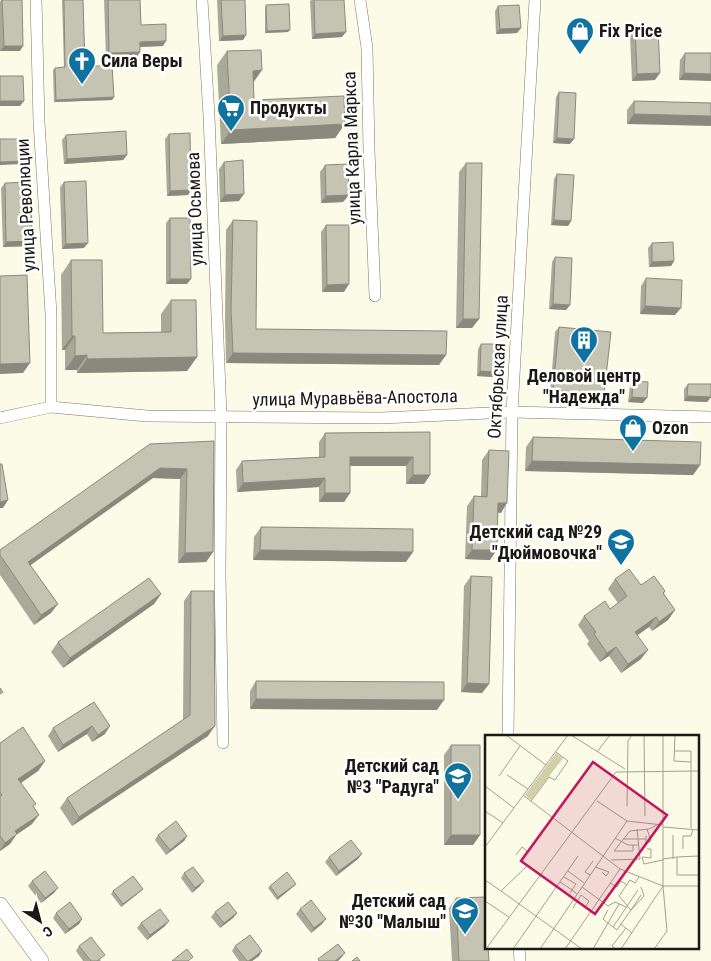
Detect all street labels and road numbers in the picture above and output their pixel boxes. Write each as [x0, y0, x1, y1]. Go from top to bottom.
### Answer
street label: улица Карла Маркса [338, 71, 365, 225]
street label: улица Революции [12, 138, 39, 272]
street label: улица Осьмова [182, 152, 207, 266]
street label: Октябрьская улица [483, 295, 512, 439]
street label: улица Муравьёва-Апостола [252, 385, 458, 410]

